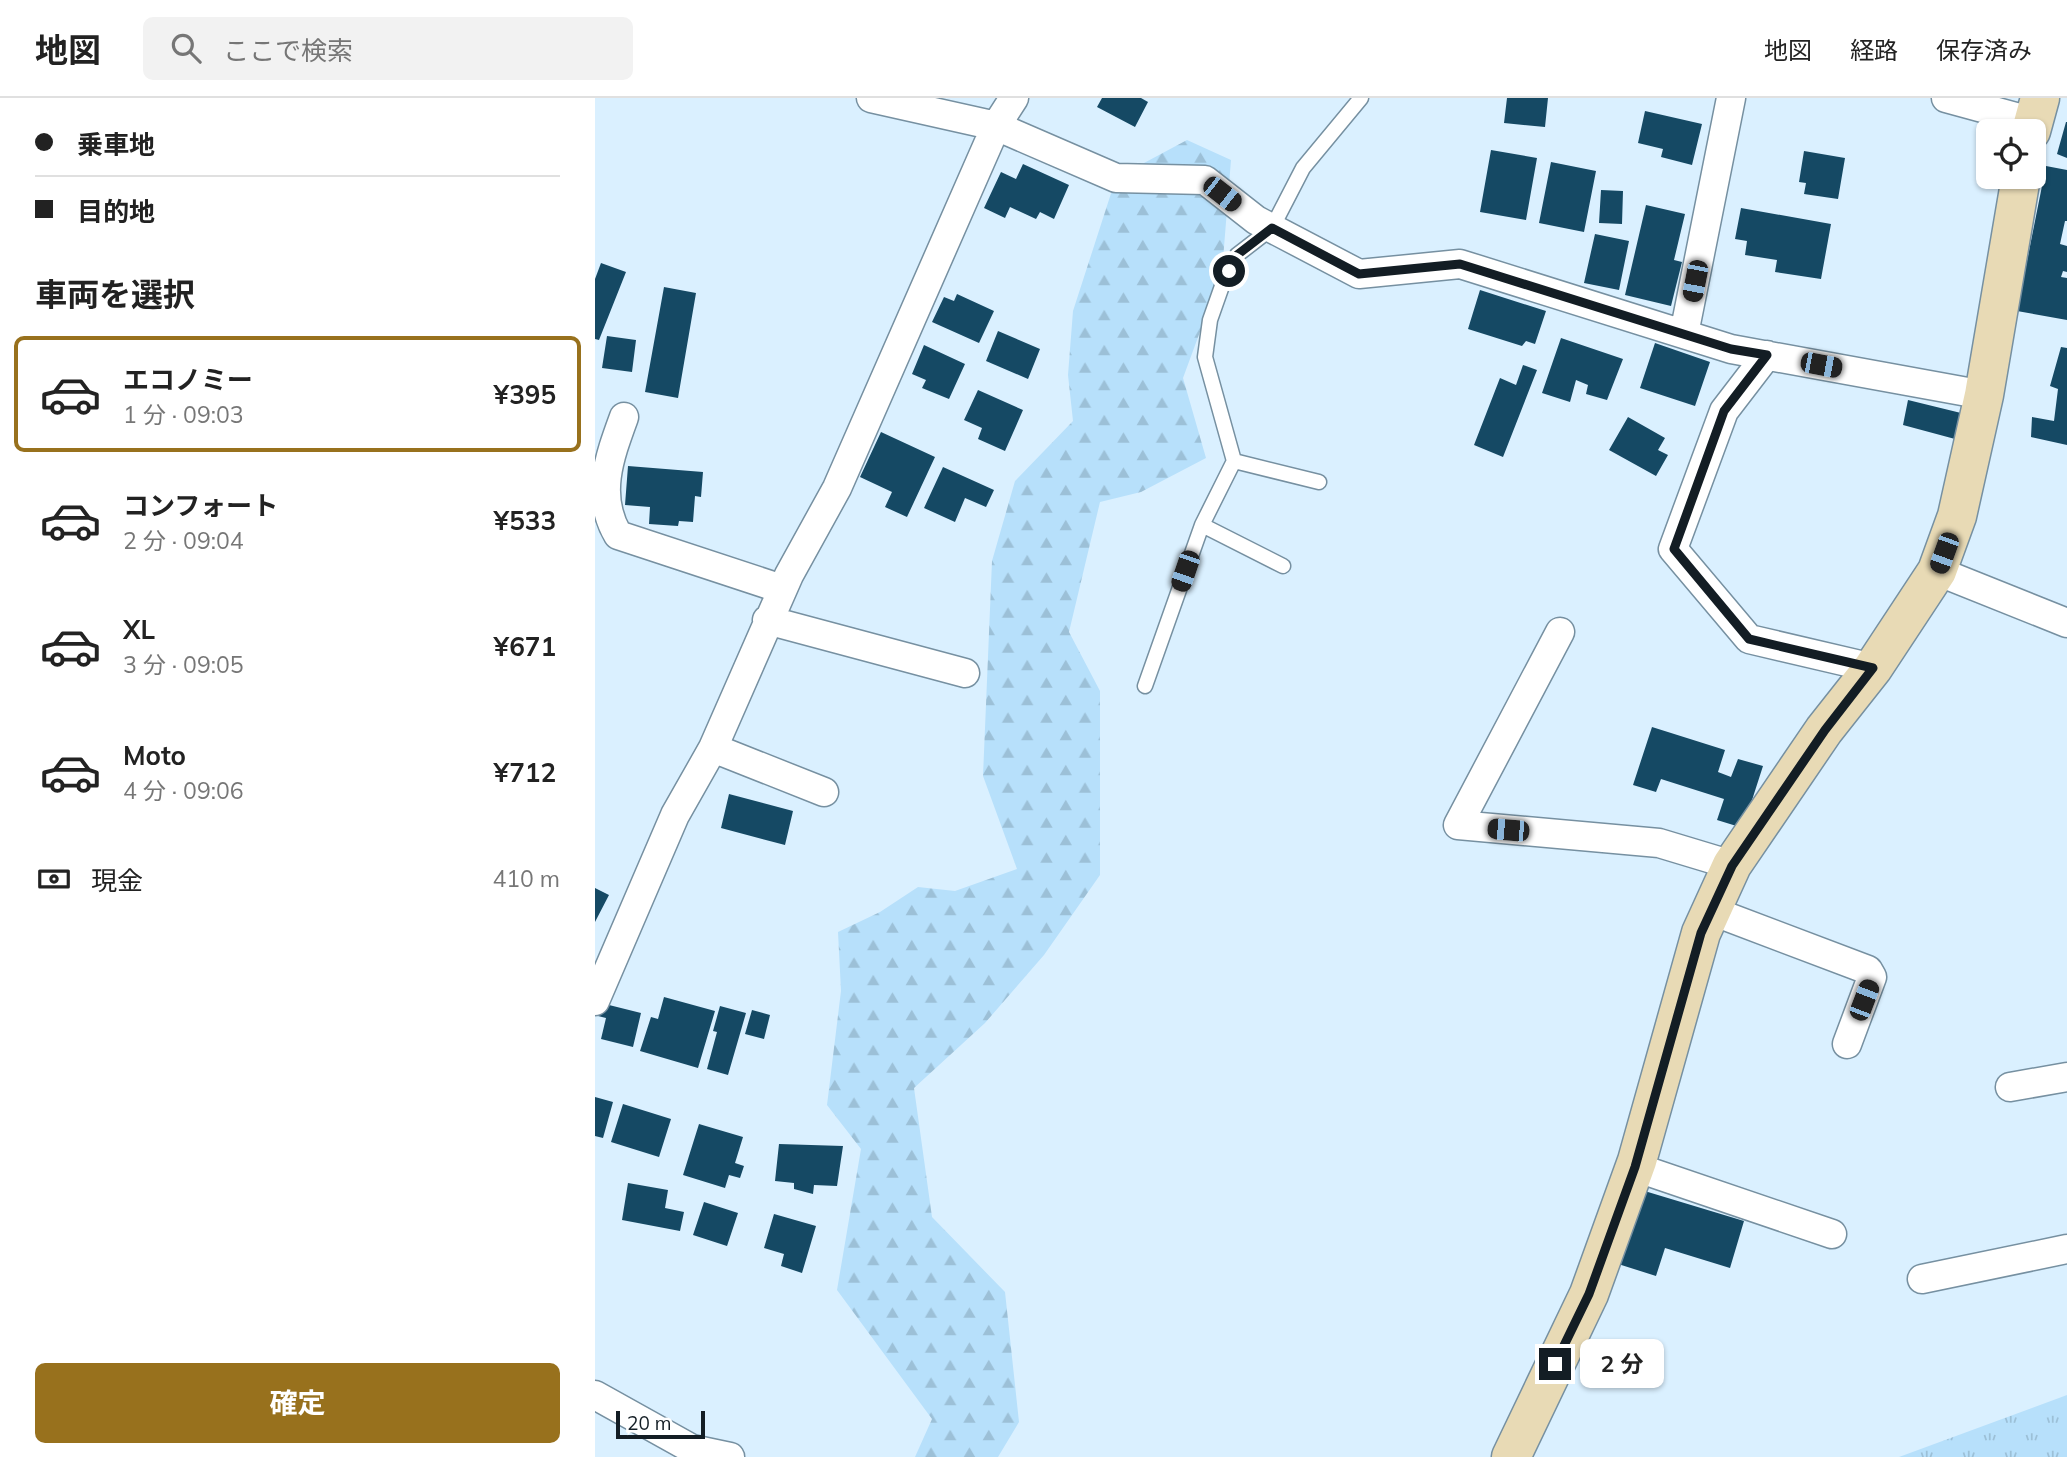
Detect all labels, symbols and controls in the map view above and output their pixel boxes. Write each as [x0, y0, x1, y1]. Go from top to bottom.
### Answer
search box [143, 17, 633, 80]
text: 地図 [35, 29, 101, 70]
icon: search [167, 29, 205, 67]
text: ここで検索 [223, 34, 353, 67]
text: 地図 [1764, 35, 1812, 65]
text: 経路 [1850, 35, 1898, 65]
text: 保存済み [1936, 35, 2032, 65]
map controls [1976, 119, 2046, 189]
button: locate [1976, 119, 2046, 189]
text: 乗車地 [77, 128, 155, 161]
car [1199, 173, 1246, 215]
text: 目的地 [77, 195, 155, 228]
route start [1213, 255, 1245, 287]
car [1681, 258, 1710, 304]
text: 車両を選択 [35, 274, 195, 314]
car [1799, 351, 1844, 379]
icon: car [39, 363, 102, 426]
text: エコノミー [123, 363, 253, 396]
text: ¥395 [494, 378, 556, 411]
text: 1 分 · 09:03 [123, 400, 244, 429]
icon: car [39, 489, 102, 552]
text: コンフォート [123, 489, 278, 522]
text: ¥533 [494, 504, 556, 537]
text: 2 分 · 09:04 [123, 526, 244, 555]
car [1927, 530, 1962, 576]
car [1169, 548, 1202, 594]
text: XL [123, 613, 155, 646]
icon: car [39, 615, 102, 678]
text: ¥671 [494, 630, 556, 663]
text: 3 分 · 09:05 [123, 650, 244, 679]
text: Moto [123, 739, 186, 772]
icon: car [39, 741, 102, 804]
text: ¥712 [494, 756, 556, 789]
text: 4 分 · 09:06 [123, 776, 244, 805]
car [1487, 818, 1530, 842]
icon: cash [35, 860, 73, 898]
text: 現金 [91, 864, 143, 897]
text: 410 m [492, 864, 560, 893]
car [1847, 977, 1882, 1023]
callout: 2 分 [1579, 1340, 1663, 1388]
route end [1539, 1348, 1571, 1380]
text: 2 分 [1600, 1349, 1644, 1378]
button: 確定 [35, 1363, 560, 1443]
scale bar [616, 1408, 705, 1440]
text: 20 m [627, 1411, 671, 1435]

